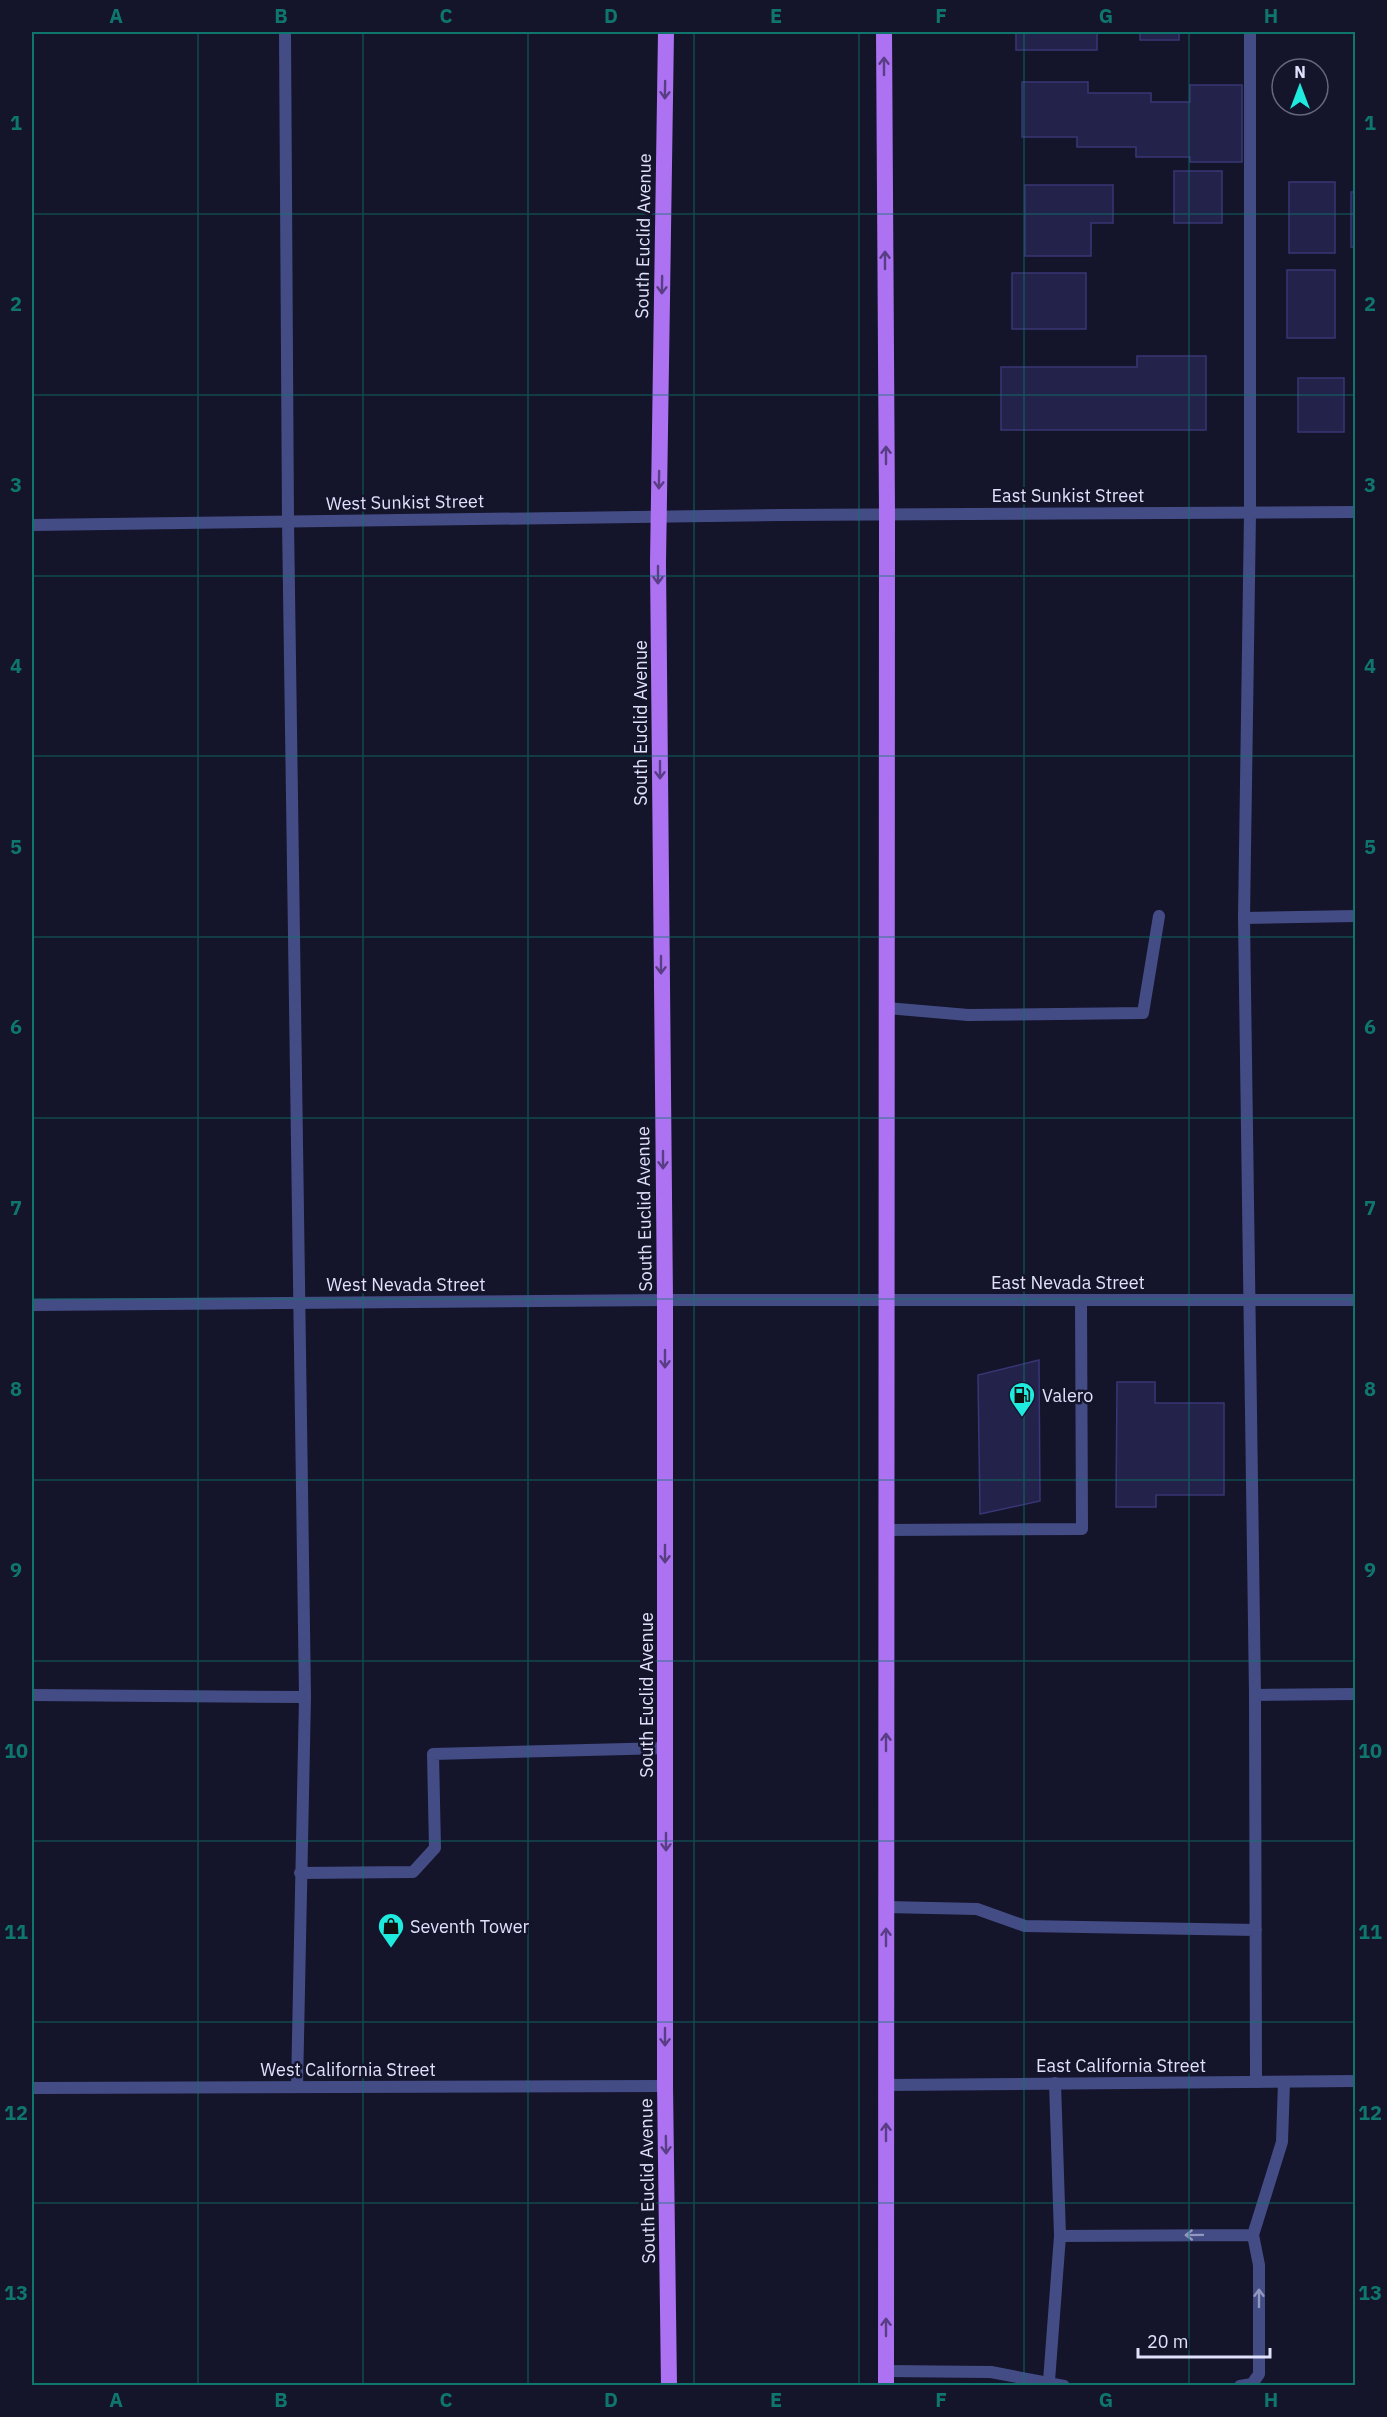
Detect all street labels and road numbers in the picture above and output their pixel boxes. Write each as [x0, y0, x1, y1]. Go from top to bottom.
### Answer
street label: South Euclid Avenue [630, 153, 656, 319]
street label: East Sunkist Street [992, 484, 1144, 507]
street label: West Sunkist Street [326, 489, 484, 515]
street label: South Euclid Avenue [629, 640, 652, 806]
street label: South Euclid Avenue [631, 1126, 657, 1292]
street label: East Nevada Street [991, 1271, 1145, 1294]
street label: West Nevada Street [326, 1273, 486, 1296]
street label: South Euclid Avenue [635, 1612, 658, 1778]
street label: East California Street [1036, 2054, 1206, 2077]
street label: West California Street [260, 2058, 436, 2081]
street label: South Euclid Avenue [634, 2098, 660, 2264]

